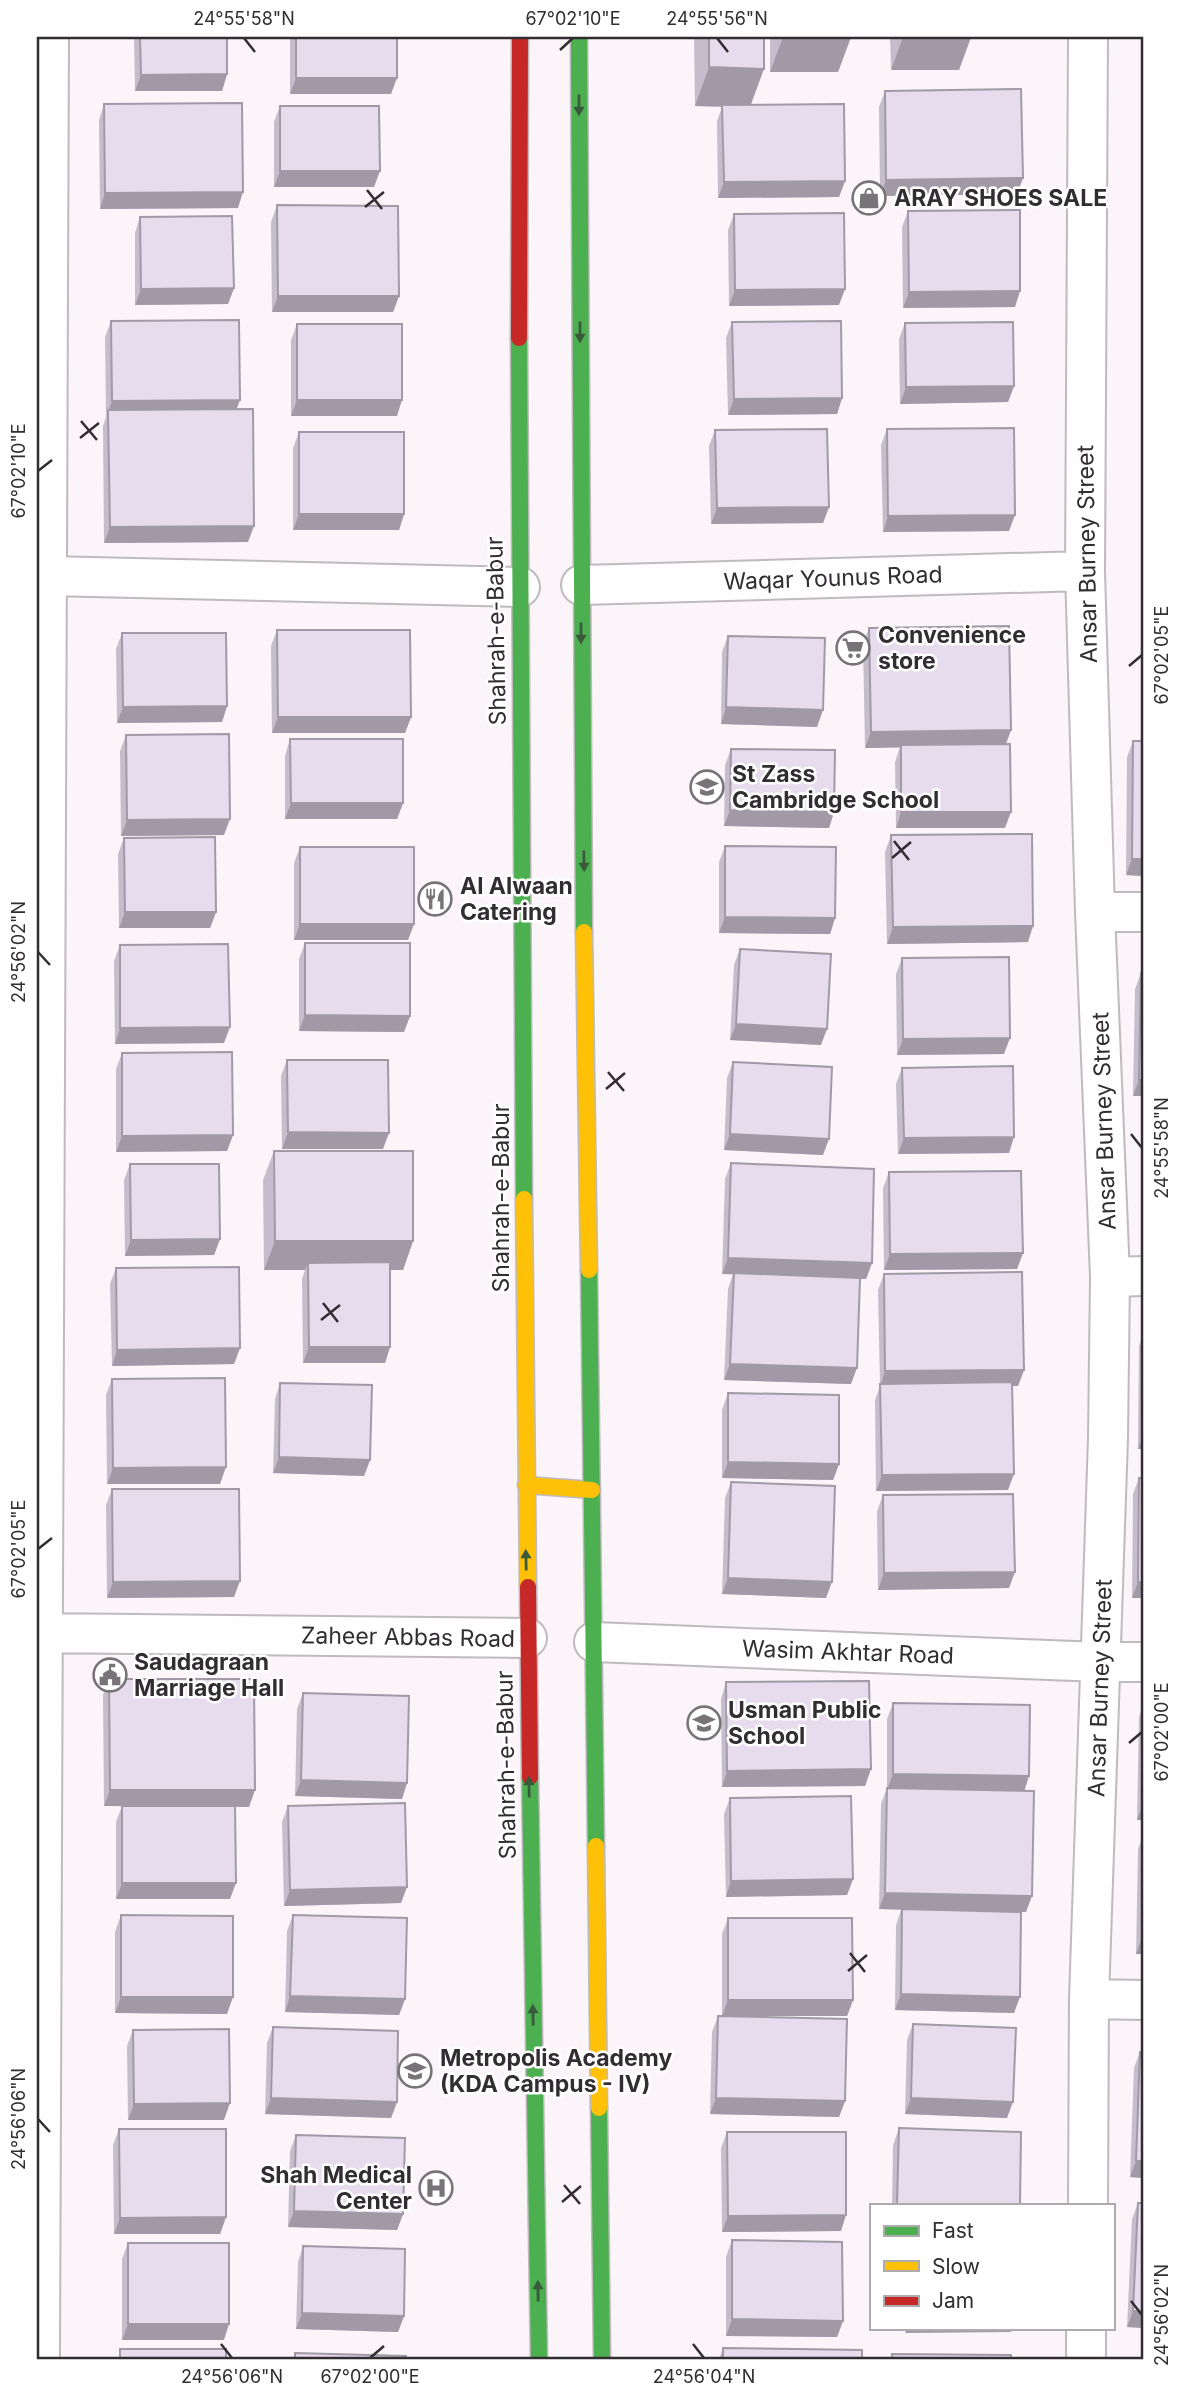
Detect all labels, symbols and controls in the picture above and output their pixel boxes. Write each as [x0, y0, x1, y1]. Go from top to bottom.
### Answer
text: 24°55'58"N [193, 8, 295, 29]
text: 67°02'10"E [525, 8, 621, 29]
text: 24°55'56"N [666, 8, 768, 29]
one-way arrow [573, 94, 585, 116]
shop icon: ARAY SHOES SALE [850, 179, 888, 217]
place label: ARAY SHOES SALE [894, 184, 1107, 212]
one-way arrow [574, 322, 586, 344]
text: 67°02'10"E [8, 423, 29, 519]
street label: Ansar Burney Street [1071, 444, 1103, 663]
street label: Shahrah-e-Babur [480, 536, 512, 726]
street label: Waqar Younus Road [723, 560, 943, 596]
text: 67°02'05"E [1151, 606, 1172, 704]
place label: Convenience store [878, 621, 1026, 675]
one-way arrow [575, 623, 587, 645]
supermarket icon: Convenience store [834, 629, 872, 667]
place label: St Zass Cambridge School [732, 760, 939, 814]
school or university icon: St Zass Cambridge School [688, 768, 726, 806]
one-way arrow [578, 850, 590, 872]
place label: Al Alwaan Catering [460, 872, 573, 926]
restaurant icon: Al Alwaan Catering [416, 880, 454, 918]
text: 24°56'02"N [8, 901, 29, 1003]
street label: Ansar Burney Street [1086, 1011, 1122, 1231]
text: 24°55'58"N [1151, 1097, 1172, 1199]
street label: Shahrah-e-Babur [487, 1103, 515, 1292]
text: 67°02'05"E [8, 1500, 29, 1598]
one-way arrow [520, 1548, 532, 1570]
street label: Ansar Burney Street [1082, 1578, 1118, 1798]
street label: Zaheer Abbas Road [301, 1621, 515, 1653]
street label: Wasim Akhtar Road [742, 1634, 954, 1670]
place label: Saudagraan Marriage Hall [134, 1648, 284, 1702]
public building icon: Saudagraan Marriage Hall [91, 1656, 129, 1694]
street label: Shahrah-e-Babur [490, 1670, 522, 1860]
text: 67°02'00"E [1151, 1682, 1172, 1782]
place label: Usman Public School [728, 1696, 882, 1750]
school or university icon: Usman Public School [685, 1704, 723, 1742]
one-way arrow [524, 1776, 535, 1798]
one-way arrow [527, 2003, 539, 2025]
place label: Metropolis Academy (KDA Campus - IV) [440, 2044, 672, 2098]
school or university icon: Metropolis Academy (KDA Campus - IV) [396, 2052, 434, 2090]
text: 24°56'06"N [8, 2068, 29, 2170]
place label: Shah Medical Center [260, 2161, 412, 2215]
hospital icon: Shah Medical Center [417, 2169, 455, 2207]
legend [870, 2204, 1114, 2330]
text: Fast [932, 2218, 974, 2243]
text: Slow [932, 2254, 980, 2279]
text: 24°56'02"N [1151, 2264, 1172, 2366]
one-way arrow [532, 2280, 543, 2302]
text: Jam [932, 2288, 974, 2313]
text: 24°56'06"N [181, 2366, 283, 2387]
text: 67°02'00"E [320, 2366, 420, 2387]
text: 24°56'04"N [653, 2366, 755, 2387]

